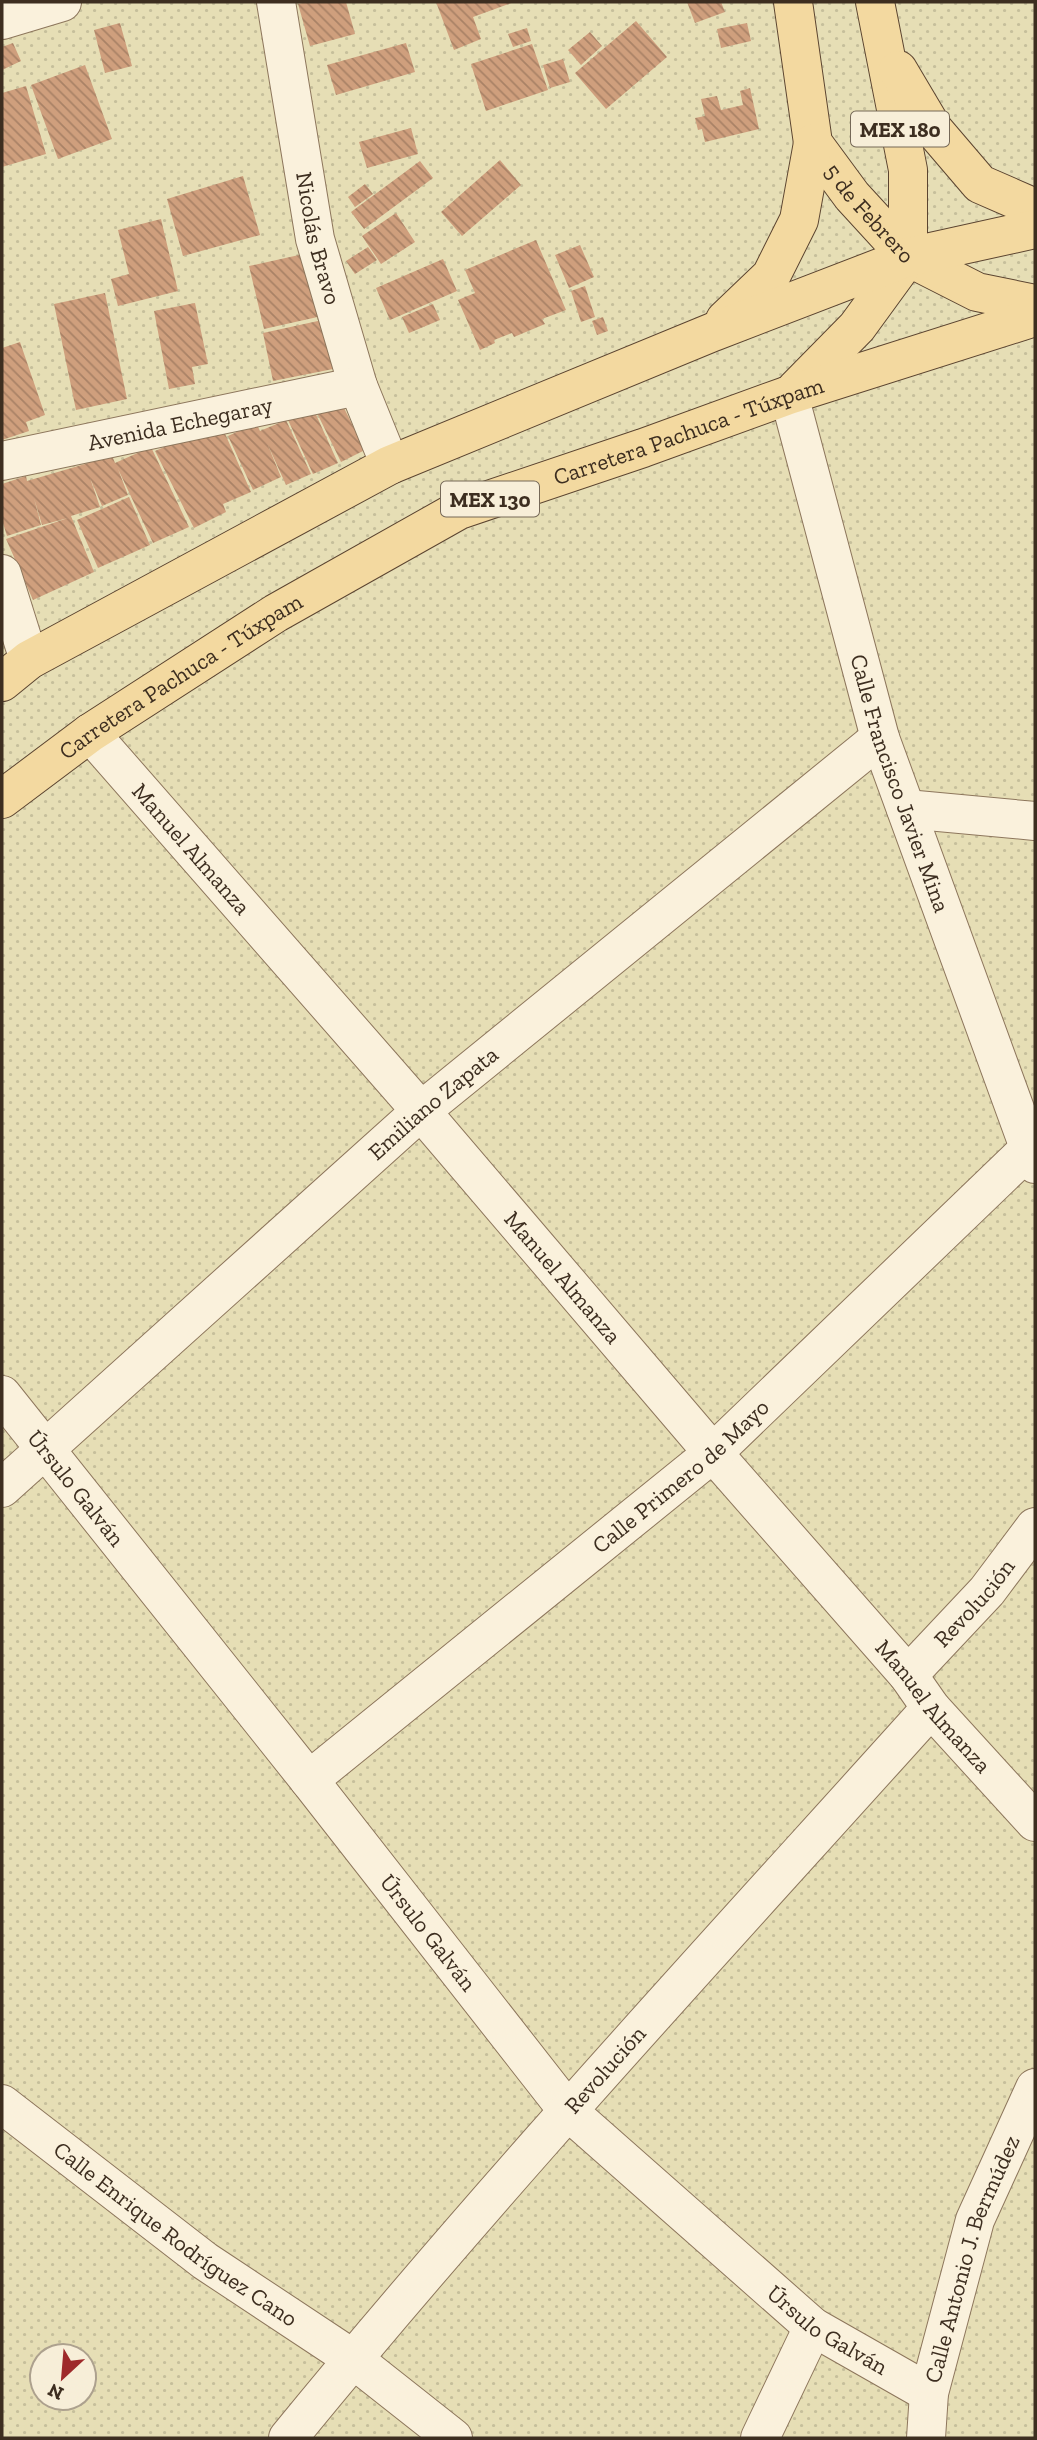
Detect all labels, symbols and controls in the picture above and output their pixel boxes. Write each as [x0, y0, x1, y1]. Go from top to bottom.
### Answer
road number: MEX 180 [851, 111, 949, 146]
street label: 5 de Febrero [819, 158, 921, 269]
street label: Nicolás Bravo [290, 170, 347, 308]
street label: Carretera Pachuca - Túxpam [550, 371, 827, 491]
street label: Avenida Echegaray [85, 390, 275, 457]
road number: MEX 130 [441, 482, 539, 516]
street label: Carretera Pachuca - Túxpam [53, 587, 307, 765]
street label: Calle Francisco Javier Mina [844, 651, 956, 916]
street label: Manuel Almanza [126, 777, 257, 920]
street label: Emiliano Zapata [362, 1040, 504, 1166]
street label: Manuel Almanza [498, 1205, 627, 1349]
street label: Calle Primero de Mayo [586, 1393, 775, 1559]
street label: Úrsulo Galván [21, 1424, 131, 1552]
street label: Revolución [928, 1553, 1020, 1653]
street label: Manuel Almanza [869, 1634, 997, 1779]
street label: Úrsulo Galván [374, 1868, 483, 1996]
street label: Revolución [558, 2020, 651, 2119]
street label: Calle Antonio J. Bermúdez [918, 2130, 1026, 2386]
street label: Calle Enrique Rodríguez Cano [48, 2135, 303, 2333]
street label: Úrsulo Galván [761, 2279, 893, 2381]
north arrow [28, 2342, 98, 2412]
text: N [44, 2378, 67, 2405]

